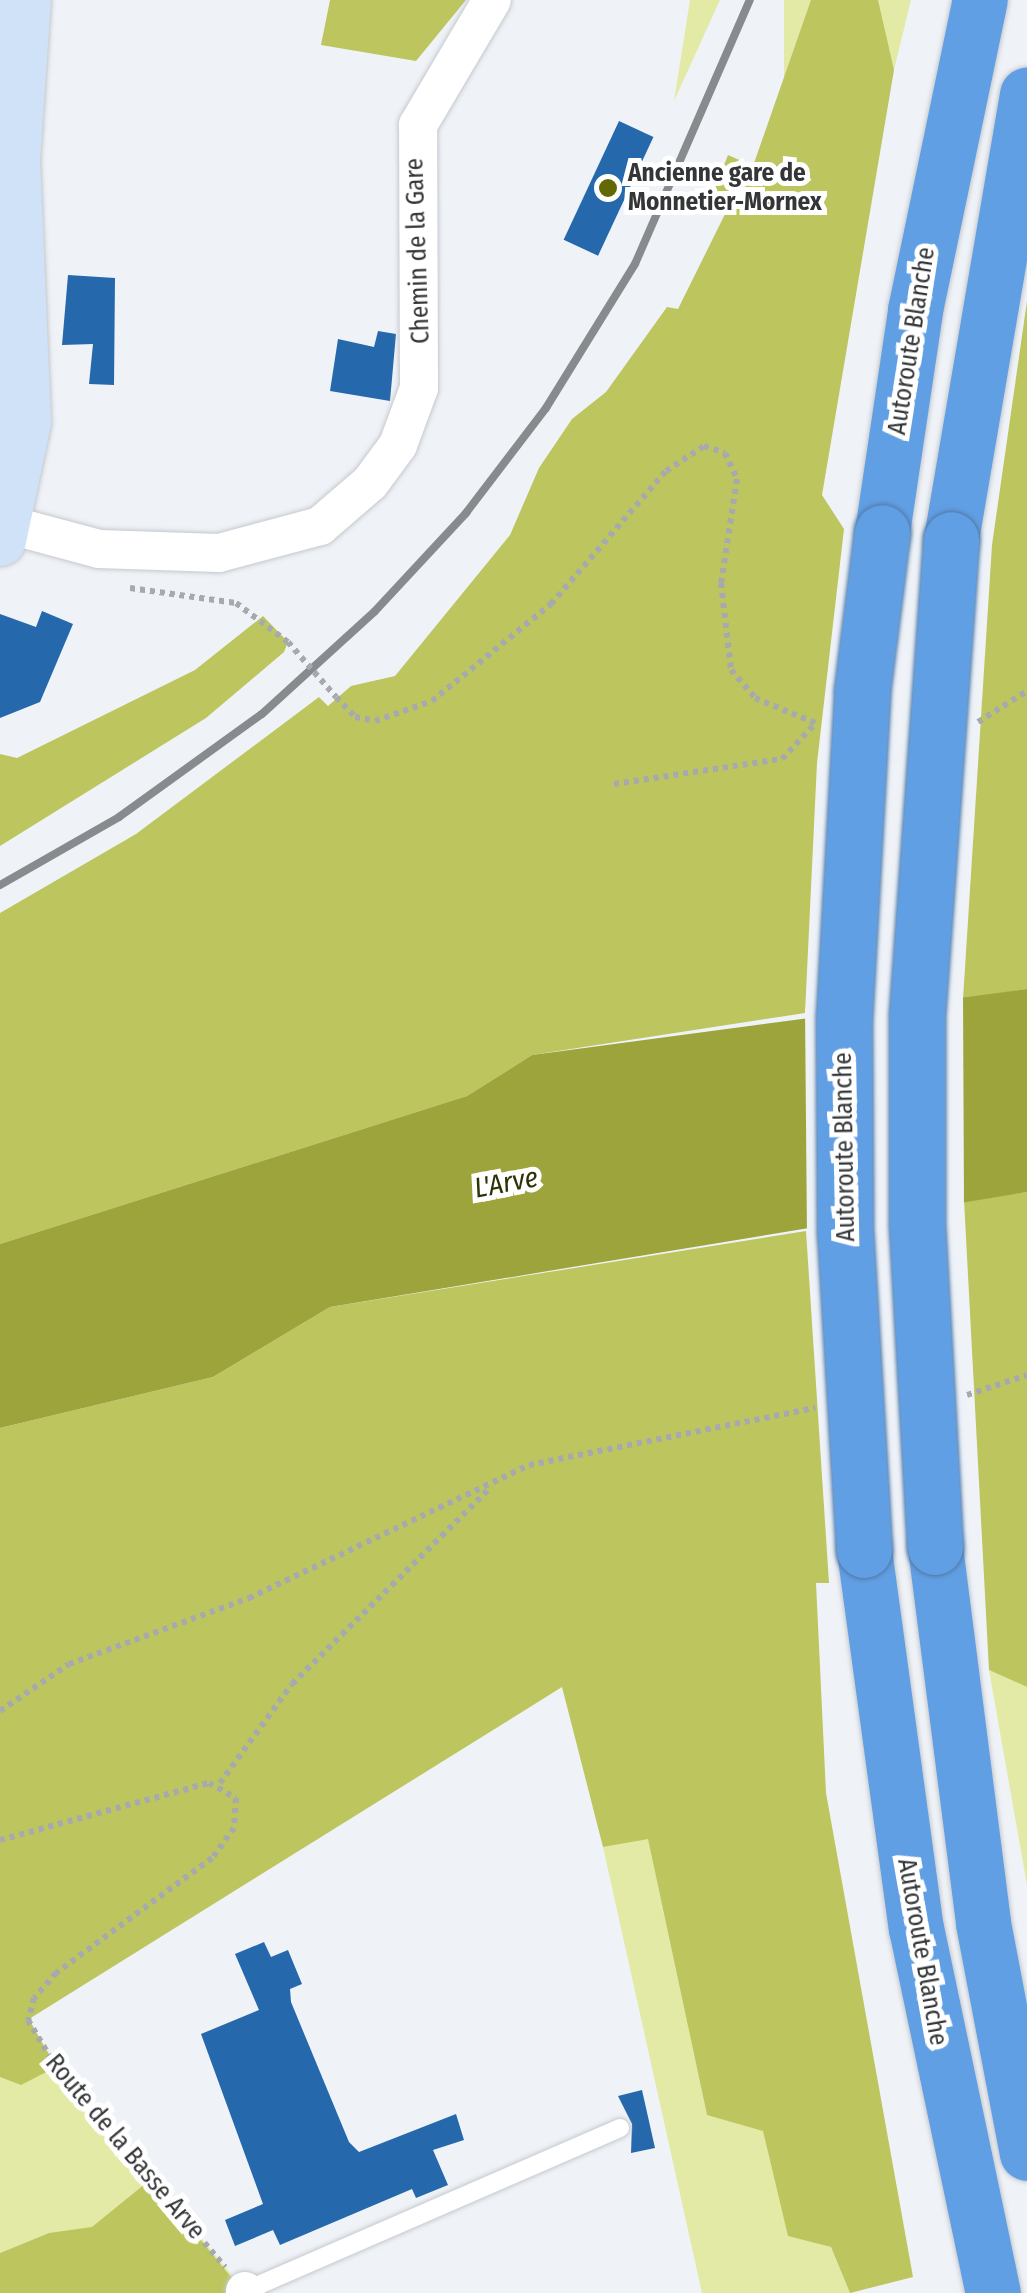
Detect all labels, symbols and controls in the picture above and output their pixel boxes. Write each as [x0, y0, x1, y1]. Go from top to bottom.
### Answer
street label: Chemin de la Gare [400, 158, 436, 344]
place label: Ancienne gare de Monnetier-Mornex [628, 159, 822, 218]
marker: Ancienne gare de Monnetier-Mornex [597, 177, 619, 199]
street label: Autoroute Blanche [882, 245, 942, 437]
street label: Autoroute Blanche [828, 1052, 862, 1242]
water label: L'Arve [471, 1160, 541, 1206]
street label: Autoroute Blanche [891, 1856, 953, 2048]
street label: Route de la Basse Arve [39, 2048, 211, 2246]

